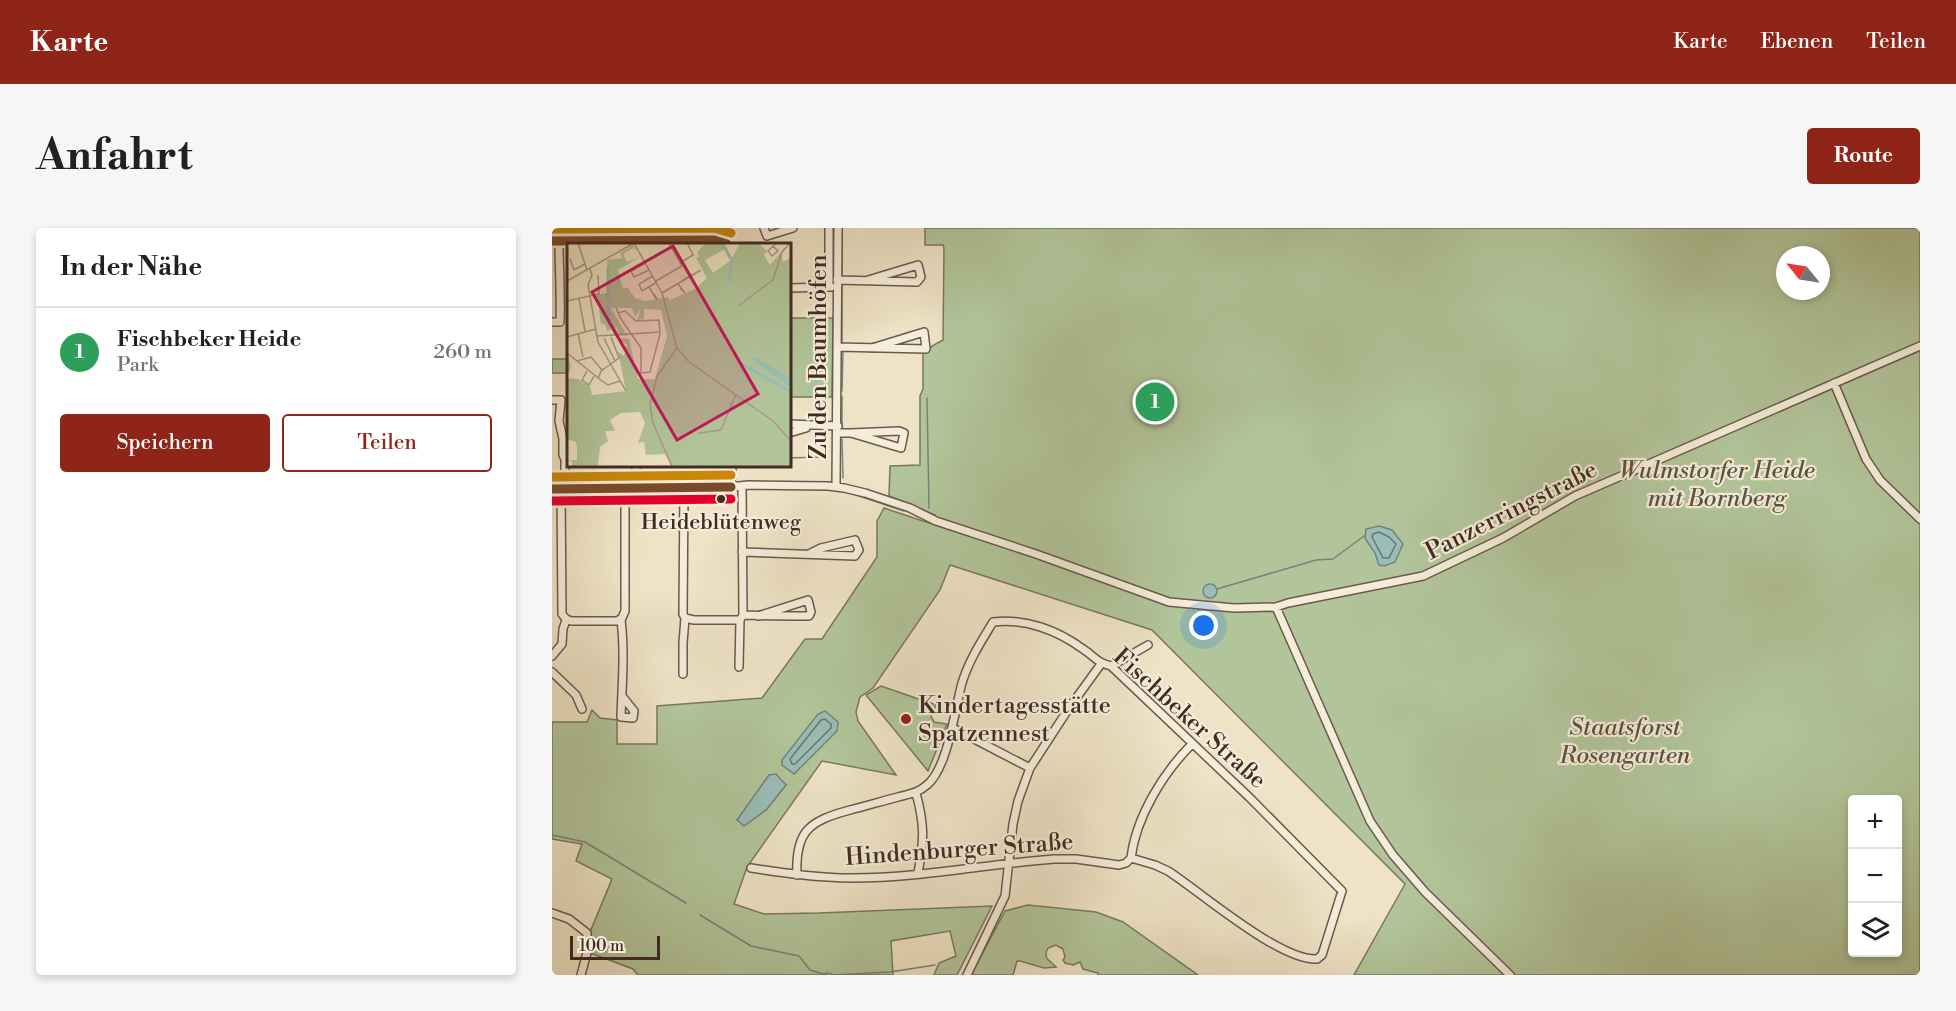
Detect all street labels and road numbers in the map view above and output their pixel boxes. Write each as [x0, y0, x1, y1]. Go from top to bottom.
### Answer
street label: Zu den Baumhöfen [804, 254, 834, 460]
street label: Panzerringstraße [1421, 455, 1602, 567]
street label: Fischbeker Straße [1106, 642, 1272, 795]
street label: Hindenburger Straße [844, 827, 1074, 873]

